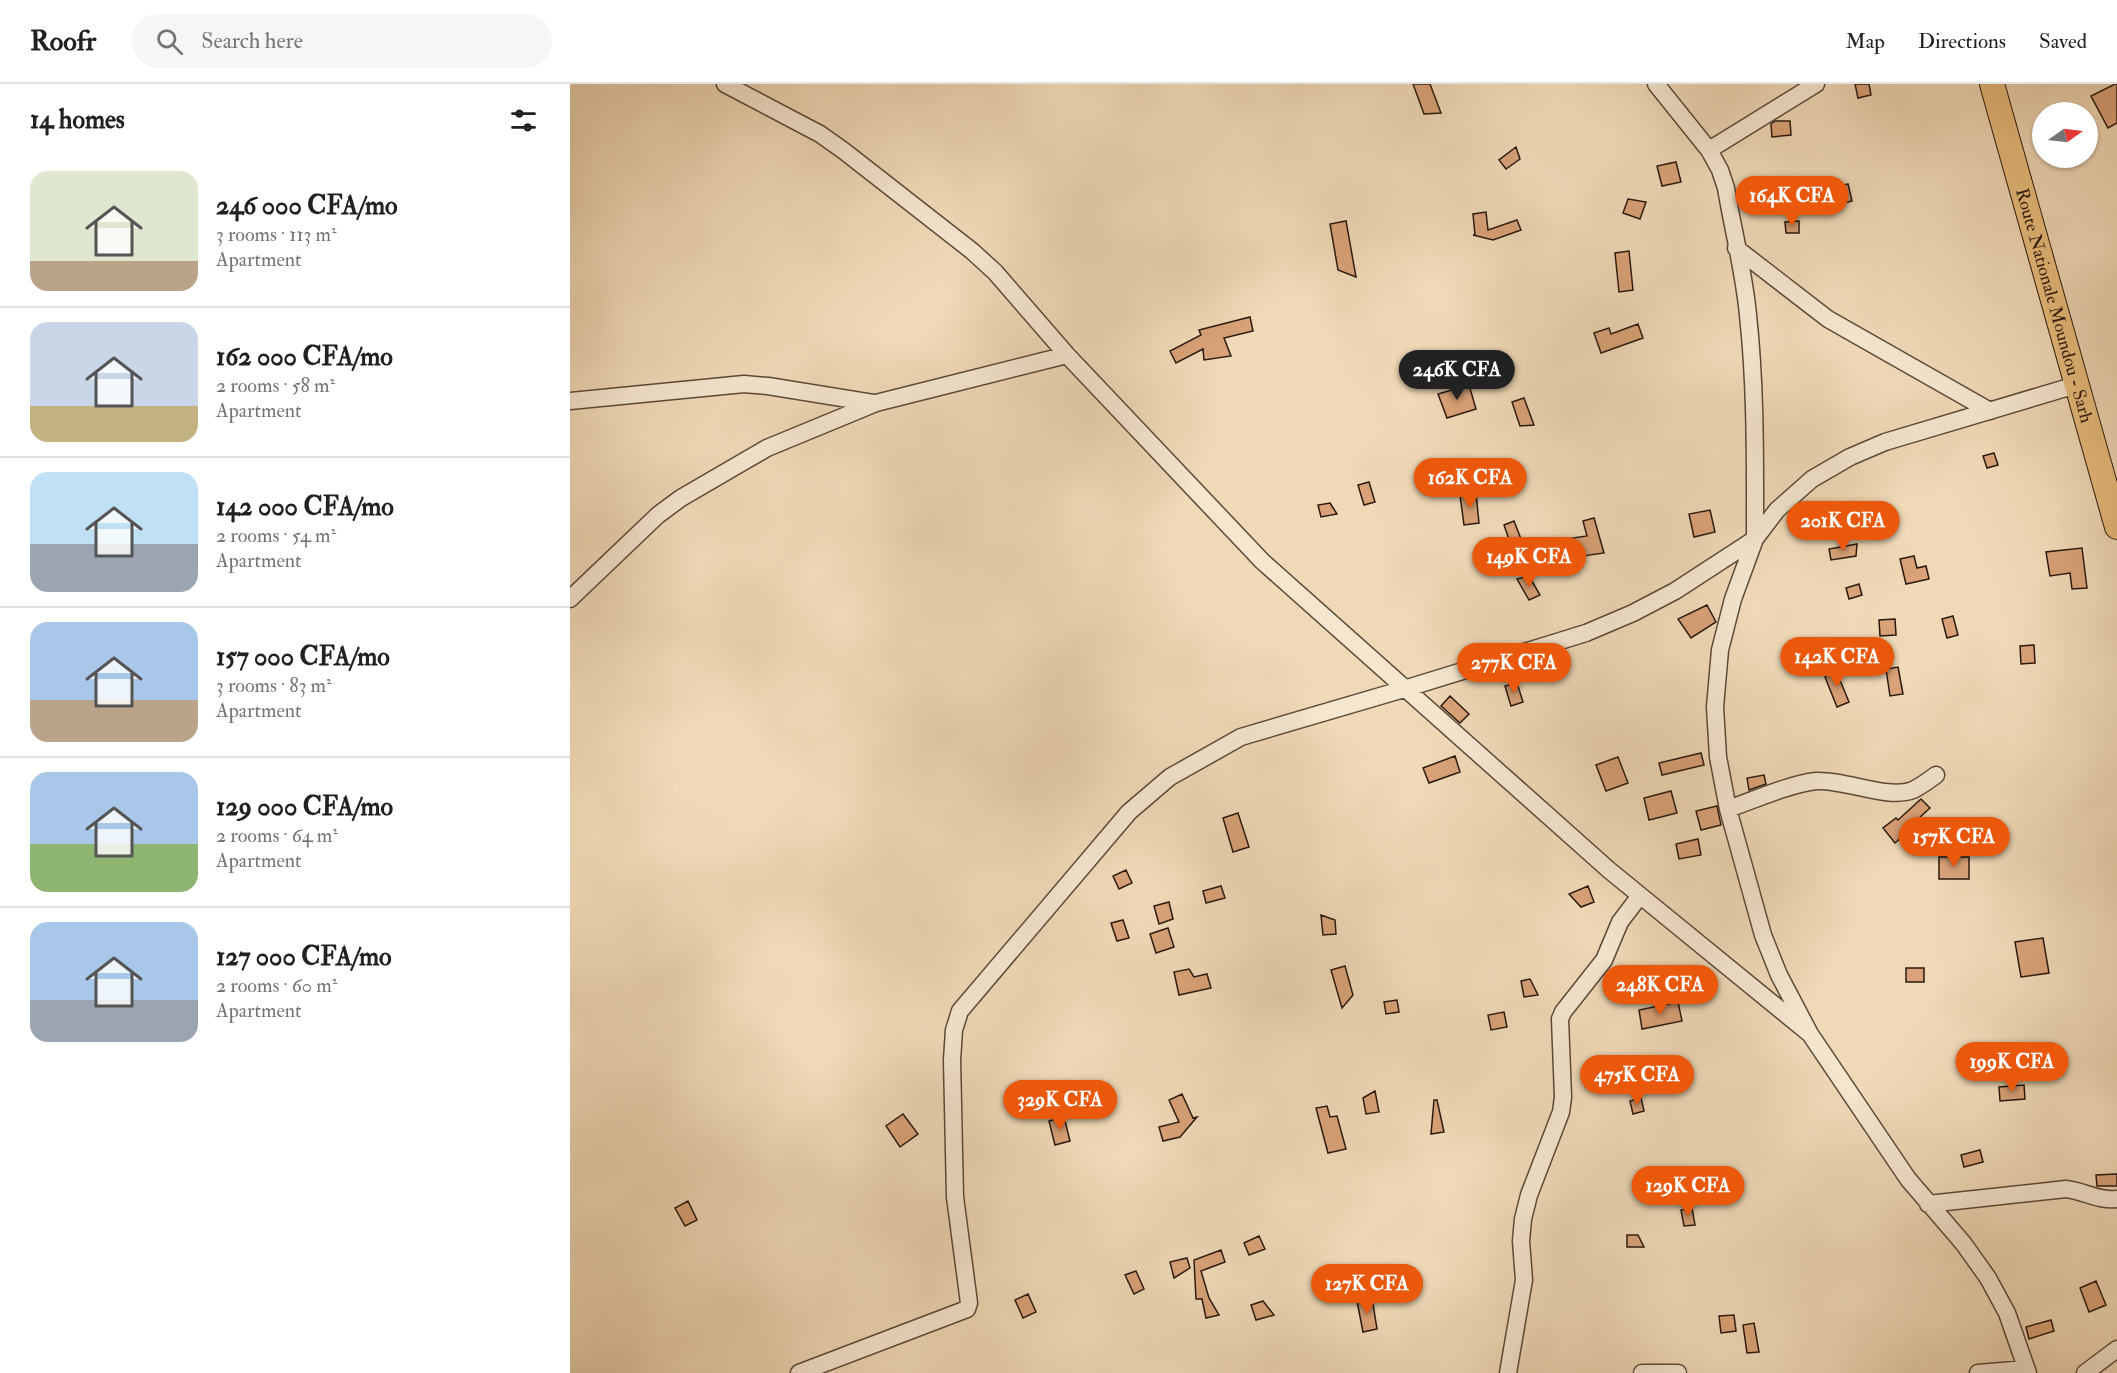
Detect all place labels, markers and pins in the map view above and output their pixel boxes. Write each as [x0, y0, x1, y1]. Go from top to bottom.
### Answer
pin: 164K CFA [1730, 176, 1854, 227]
pin: 246K CFA [1395, 350, 1519, 401]
pin: 162K CFA [1408, 458, 1532, 509]
pin: 201K CFA [1781, 501, 1905, 552]
pin: 149K CFA [1467, 537, 1591, 588]
pin: 142K CFA [1775, 637, 1899, 688]
pin: 277K CFA [1452, 643, 1576, 694]
pin: 157K CFA [1892, 817, 2016, 868]
pin: 248K CFA [1598, 965, 1722, 1016]
pin: 199K CFA [1950, 1042, 2074, 1093]
pin: 475K CFA [1575, 1055, 1699, 1106]
pin: 329K CFA [998, 1080, 1122, 1131]
pin: 129K CFA [1626, 1166, 1750, 1217]
pin: 127K CFA [1305, 1264, 1429, 1315]

